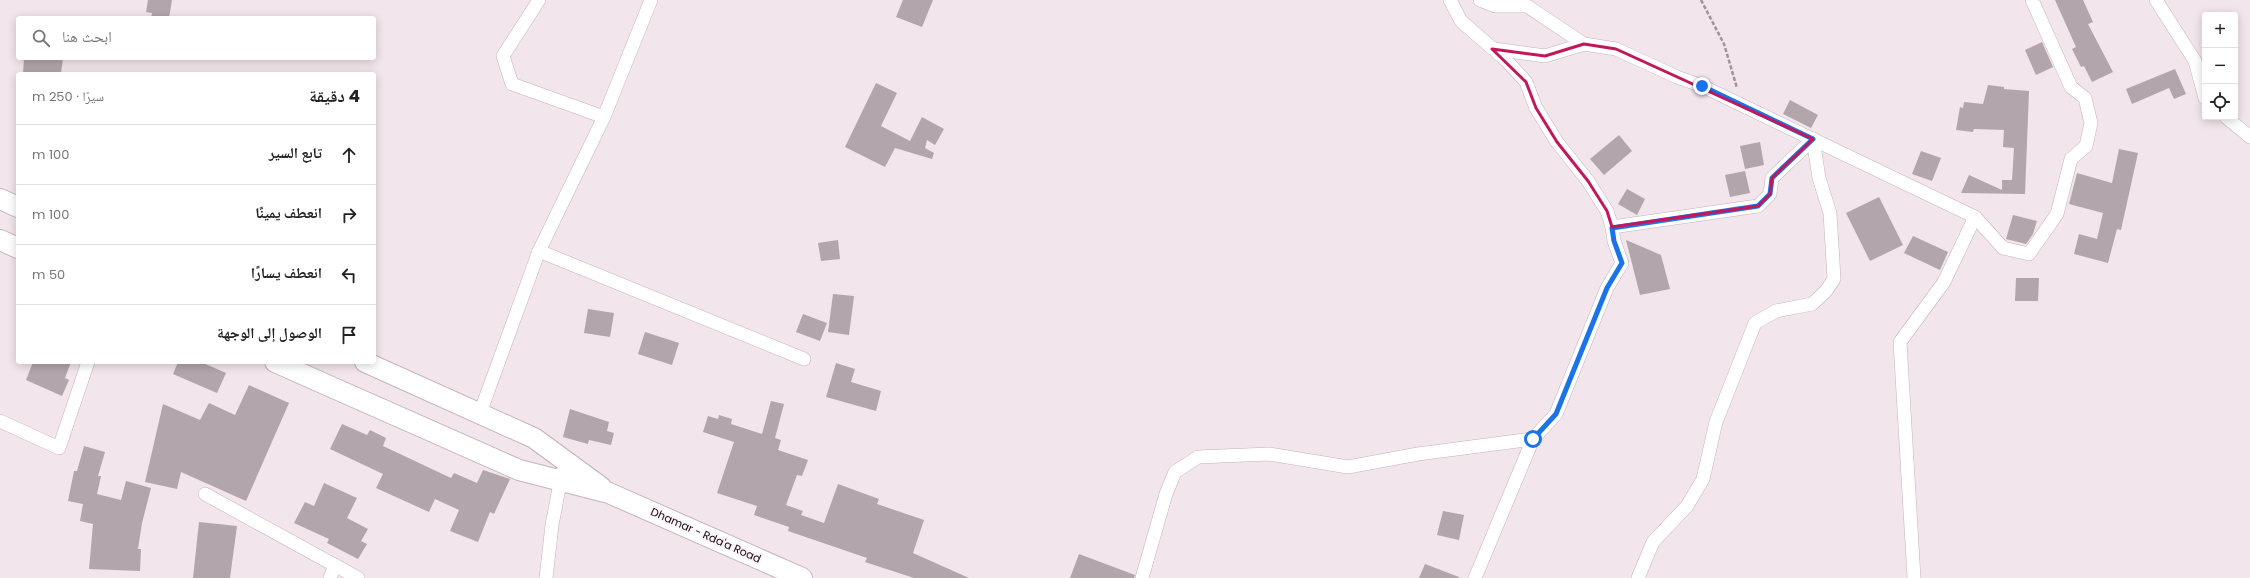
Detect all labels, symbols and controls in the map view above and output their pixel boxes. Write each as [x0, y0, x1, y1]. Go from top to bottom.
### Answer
map controls [2202, 12, 2238, 120]
button: + [2202, 12, 2238, 48]
search box [16, 16, 376, 60]
text: ابحث هنا [62, 26, 112, 47]
icon: search [30, 27, 52, 49]
button: − [2202, 48, 2238, 84]
route end [1693, 77, 1711, 95]
text: 4 دقيقة [309, 84, 360, 108]
button: locate [2202, 84, 2238, 120]
text: سيرًا · 250 m [32, 87, 104, 106]
text: تابع السير [269, 142, 322, 163]
icon: ahead [338, 144, 360, 166]
text: 100 m [32, 145, 69, 164]
text: انعطف يمينًا [255, 202, 322, 223]
icon: right [338, 204, 360, 226]
text: 100 m [32, 205, 69, 224]
text: انعطف يسارًا [251, 262, 322, 283]
icon: left [338, 264, 360, 286]
text: 50 m [32, 265, 65, 284]
text: الوصول إلى الوجهة [217, 322, 322, 343]
icon: arrive [338, 324, 360, 346]
route start [1524, 430, 1542, 448]
street label: Dhamar - Rda'a Road [648, 503, 764, 567]

